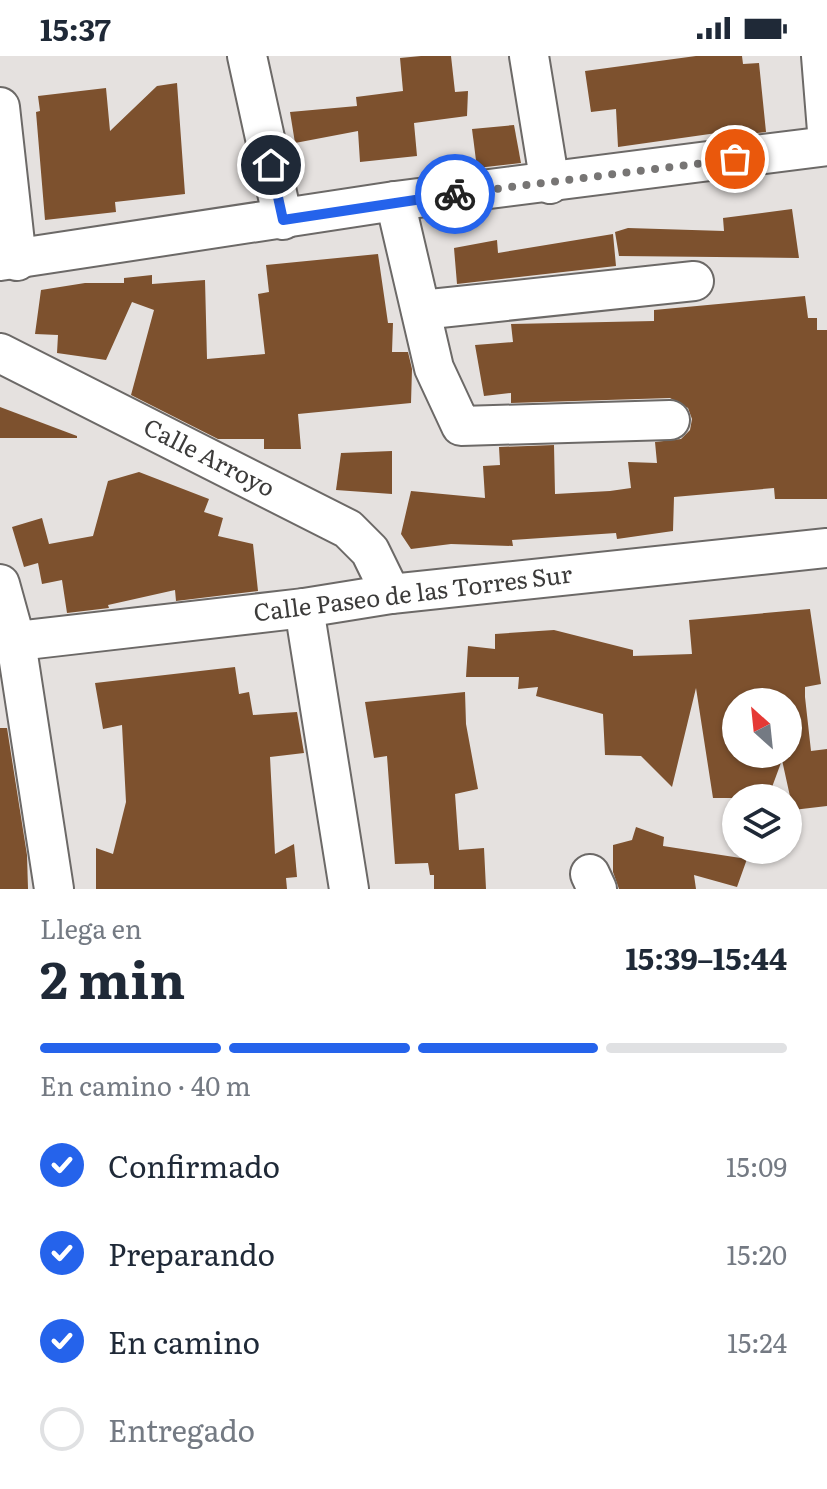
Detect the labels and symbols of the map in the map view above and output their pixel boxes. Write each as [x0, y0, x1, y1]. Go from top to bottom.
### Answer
pin [701, 125, 769, 193]
pin [237, 131, 305, 199]
courier [415, 154, 495, 234]
street label: Calle Arroyo [138, 408, 282, 504]
street label: Calle Paseo de las Torres Sur [251, 555, 575, 628]
north arrow [722, 688, 802, 768]

